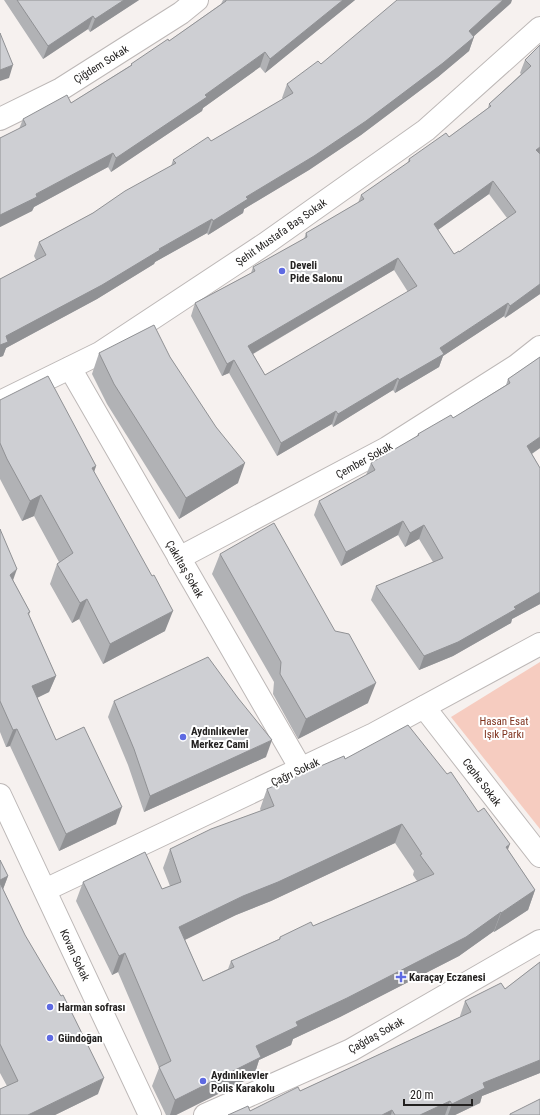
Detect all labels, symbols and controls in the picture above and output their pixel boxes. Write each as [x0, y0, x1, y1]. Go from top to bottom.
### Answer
street label: Çiğdem Sokak [72, 42, 131, 86]
street label: Şehit Mustafa Baş Sokak [233, 196, 329, 269]
place label: Develi Pide Salonu [290, 259, 342, 285]
marker: Develi Pide Salonu [277, 266, 287, 276]
street label: Çember Sokak [334, 440, 395, 481]
street label: Çakıltaş Sokak [163, 538, 206, 600]
park label: Hasan Esat Işık Parkı [479, 715, 529, 741]
place label: Aydınlıkevler Merkez Cami [191, 725, 249, 751]
marker: Aydınlıkevler Merkez Cami [178, 732, 188, 742]
street label: Çağrı Sokak [269, 756, 321, 789]
street label: Cephe Sokak [459, 756, 504, 809]
street label: Kovan Sokak [57, 927, 92, 983]
place label: Karaçay Eczanesi [409, 971, 486, 984]
marker: Karaçay Eczanesi [396, 972, 406, 982]
place label: Harman sofrası [58, 1001, 126, 1014]
marker: Harman sofrası [45, 1002, 55, 1012]
street label: Çağdaş Sokak [346, 1015, 406, 1056]
place label: Gündoğan [58, 1032, 102, 1045]
marker: Gündoğan [45, 1033, 55, 1043]
place label: Aydınlıkevler Polis Karakolu [211, 1069, 275, 1095]
marker: Aydınlıkevler Polis Karakolu [198, 1076, 208, 1086]
scale bar [404, 1081, 472, 1107]
text: 20 m [410, 1088, 434, 1102]

